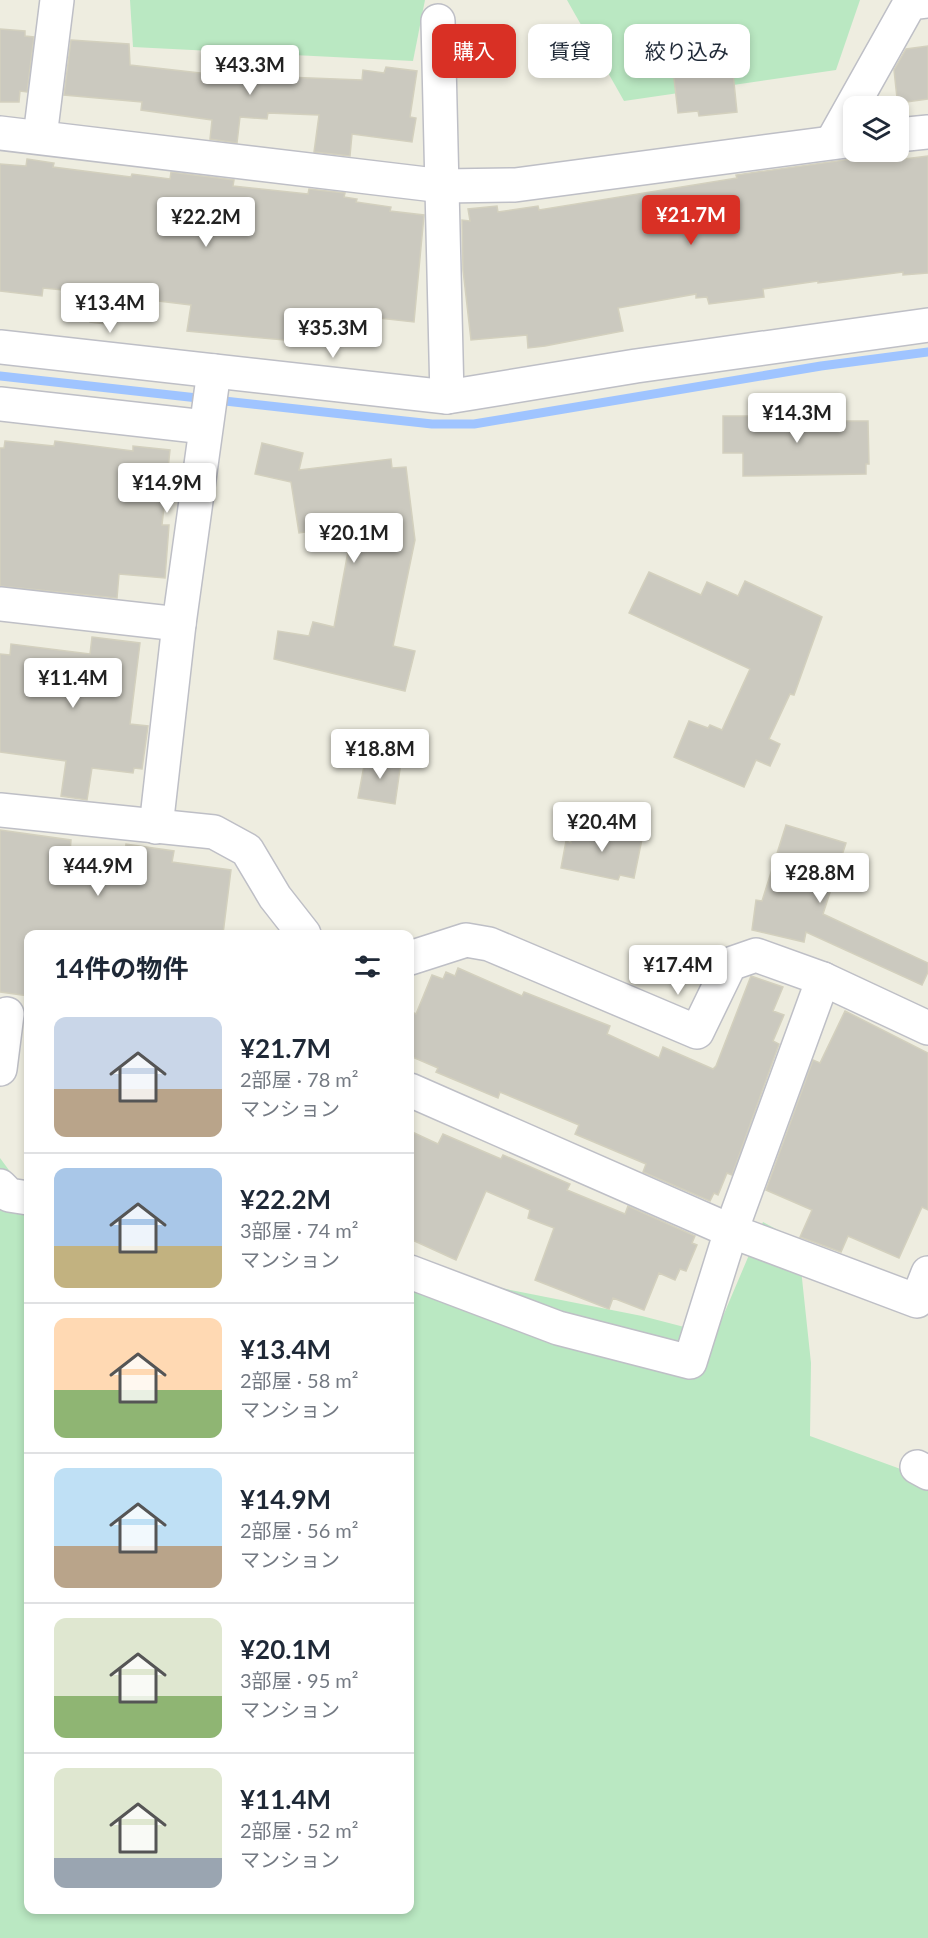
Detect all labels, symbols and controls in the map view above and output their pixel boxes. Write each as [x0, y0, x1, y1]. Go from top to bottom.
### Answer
chip: 購入 [432, 24, 516, 78]
chip: 賃貸 [528, 24, 612, 78]
chip: 絞り込み [624, 24, 750, 78]
pin: ¥43.3M [201, 45, 299, 96]
text: ¥43.3M [215, 52, 285, 76]
map controls [843, 96, 909, 162]
button: layers [843, 96, 909, 162]
pin: ¥21.7M [642, 195, 740, 246]
pin: ¥22.2M [157, 197, 255, 248]
text: ¥21.7M [656, 202, 726, 226]
text: ¥22.2M [171, 204, 241, 228]
pin: ¥13.4M [61, 283, 159, 334]
text: ¥13.4M [75, 290, 145, 314]
pin: ¥35.3M [284, 308, 382, 359]
text: ¥35.3M [298, 315, 368, 339]
pin: ¥14.3M [748, 393, 846, 444]
text: ¥14.3M [762, 400, 832, 424]
pin: ¥14.9M [118, 463, 216, 514]
text: ¥14.9M [132, 470, 202, 494]
pin: ¥20.1M [305, 513, 403, 564]
text: ¥20.1M [319, 520, 389, 544]
pin: ¥11.4M [24, 658, 122, 709]
text: ¥11.4M [38, 665, 108, 689]
pin: ¥18.8M [331, 729, 429, 780]
text: ¥18.8M [345, 736, 415, 760]
pin: ¥20.4M [553, 802, 651, 853]
text: ¥20.4M [567, 809, 637, 833]
pin: ¥44.9M [49, 846, 147, 897]
text: ¥44.9M [63, 853, 133, 877]
pin: ¥28.8M [771, 853, 869, 904]
text: ¥28.8M [785, 860, 855, 884]
pin: ¥17.4M [629, 945, 727, 996]
icon: filters [351, 950, 384, 983]
text: 14件の物件 [54, 952, 188, 984]
text: ¥17.4M [643, 952, 713, 976]
text: ¥21.7M [240, 1032, 331, 1064]
icon: home [102, 1041, 174, 1113]
text: 2部屋 · 78 m² [240, 1067, 359, 1091]
text: マンション [240, 1096, 340, 1120]
text: ¥22.2M [240, 1183, 331, 1215]
icon: home [102, 1192, 174, 1264]
text: 3部屋 · 74 m² [240, 1218, 359, 1242]
text: マンション [240, 1247, 340, 1271]
text: ¥13.4M [240, 1333, 331, 1365]
icon: home [102, 1342, 174, 1414]
text: 2部屋 · 58 m² [240, 1368, 359, 1392]
text: マンション [240, 1397, 340, 1421]
text: ¥14.9M [240, 1483, 331, 1515]
icon: home [102, 1492, 174, 1564]
text: 2部屋 · 56 m² [240, 1518, 359, 1542]
text: マンション [240, 1547, 340, 1571]
text: ¥20.1M [240, 1633, 331, 1665]
icon: home [102, 1642, 174, 1714]
text: 3部屋 · 95 m² [240, 1668, 359, 1692]
text: マンション [240, 1697, 340, 1721]
text: ¥11.4M [240, 1783, 331, 1815]
icon: home [102, 1792, 174, 1864]
text: 2部屋 · 52 m² [240, 1818, 359, 1842]
text: マンション [240, 1847, 340, 1871]

